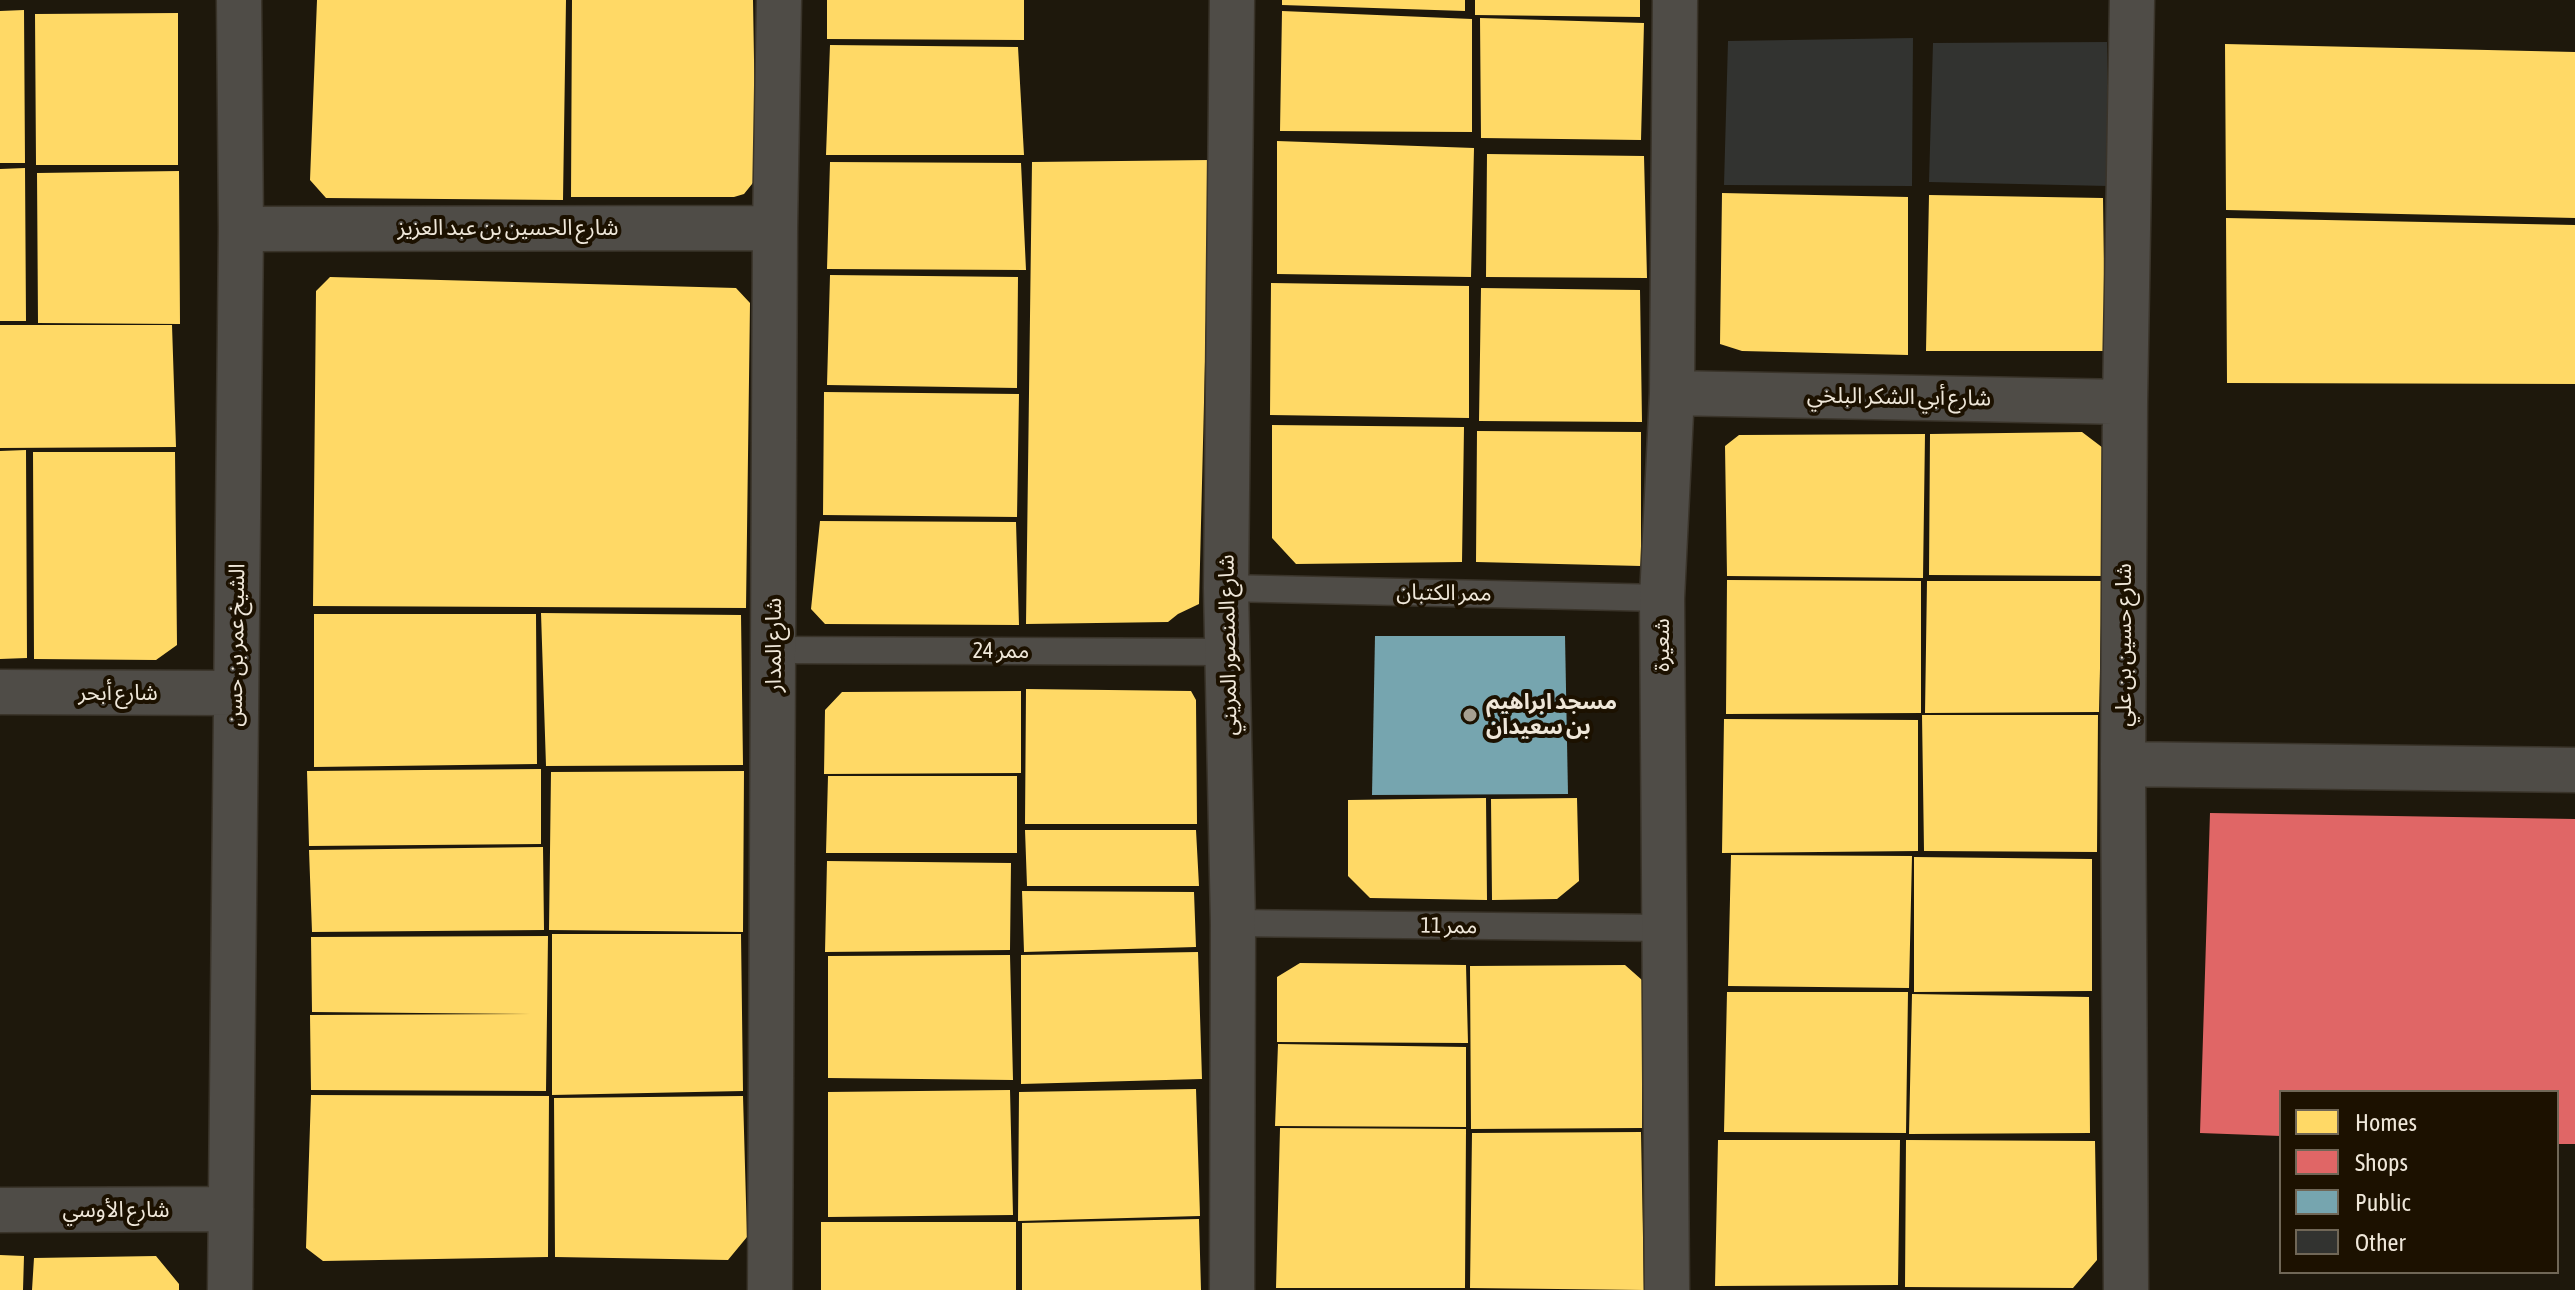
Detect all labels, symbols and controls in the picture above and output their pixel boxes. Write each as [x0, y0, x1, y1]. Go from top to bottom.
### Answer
street label: شارع الحسين بن عبد العزيز [398, 215, 618, 241]
street label: شارع أبي الشكر البلخي [1807, 382, 1991, 412]
street label: شارع المنصور المريني [1213, 554, 1243, 736]
street label: الشيخ عمر بن حسن [221, 563, 251, 727]
street label: شارع حسين بن علي [2111, 563, 2137, 727]
street label: ممر الكتبان [1396, 579, 1492, 607]
street label: شارع المدار [761, 598, 787, 692]
street label: شعيرة [1649, 618, 1675, 672]
street label: ممر 24 [973, 638, 1029, 664]
street label: شارع أبحر [78, 680, 158, 706]
place label: مسجد ابراهيم بن سعيدان [1486, 689, 1617, 740]
marker: مسجد ابراهيم بن سعيدان [1461, 706, 1479, 724]
street label: ممر 11 [1420, 912, 1478, 940]
legend [2279, 1090, 2559, 1274]
text: Homes [2355, 1109, 2417, 1136]
text: Shops [2355, 1149, 2408, 1176]
text: Public [2355, 1189, 2411, 1216]
street label: شارع الأوسي [62, 1197, 170, 1223]
text: Other [2355, 1229, 2406, 1256]

